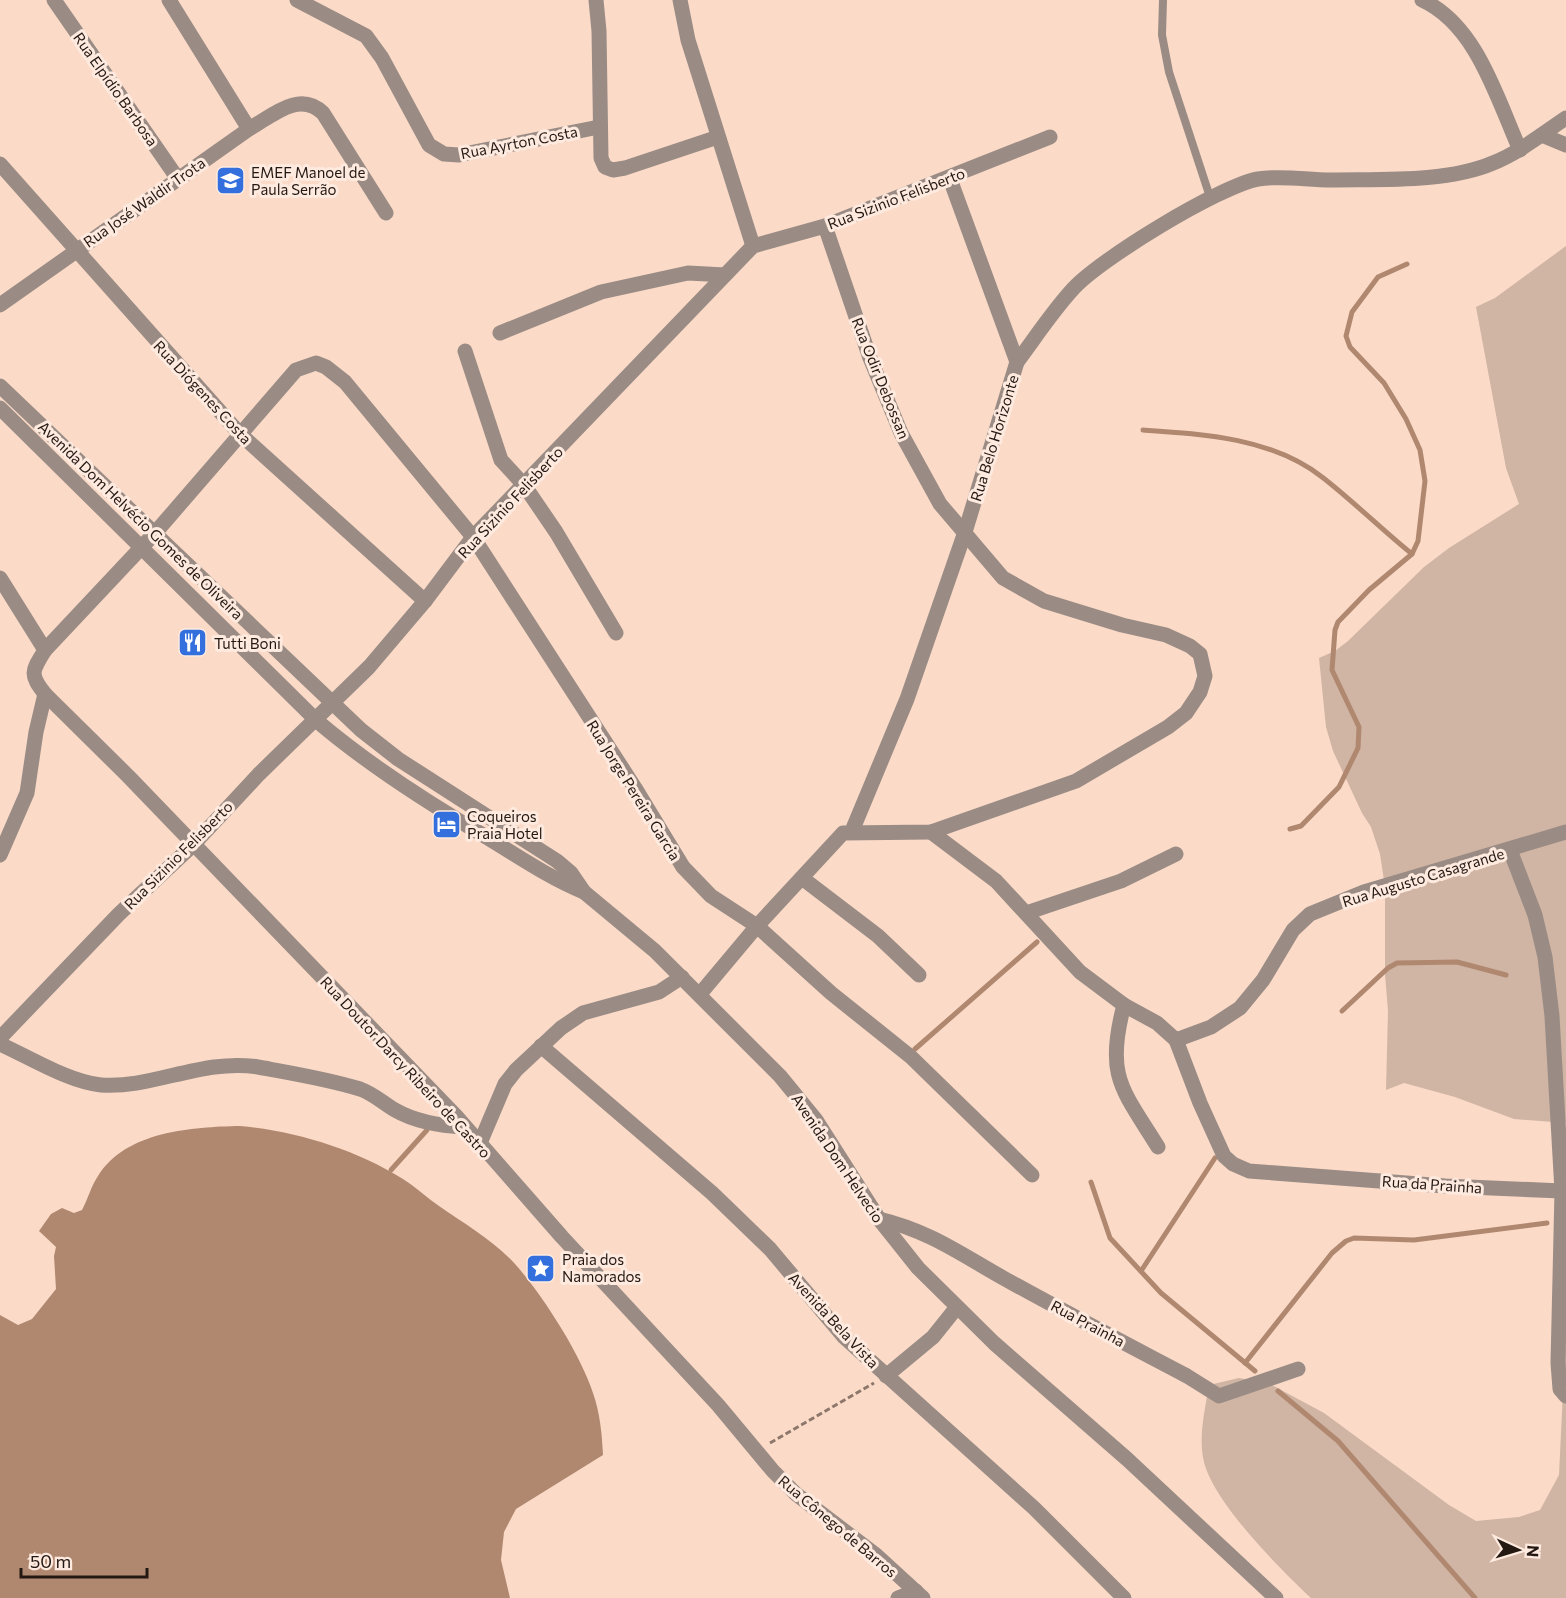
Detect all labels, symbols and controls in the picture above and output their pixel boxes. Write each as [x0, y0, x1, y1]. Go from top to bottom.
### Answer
street label: Rua Elpídio Barbosa [70, 29, 162, 149]
street label: Rua Ayrton Costa [459, 122, 579, 162]
street label: Rua José Waldir Trota [80, 153, 208, 251]
place label: EMEF Manoel de Paula Serrão [251, 163, 366, 198]
street label: Rua Sizinio Felisberto [825, 163, 967, 233]
school or university icon: EMEF Manoel de Paula Serrão [214, 165, 246, 197]
street label: Rua Odir Debossan [848, 315, 914, 441]
street label: Rua Diógenes Costa [150, 337, 256, 447]
street label: Rua Belo Horizonte [966, 373, 1022, 503]
street label: Avenida Dom Helvécio Gomes de Oliveira [35, 417, 247, 623]
street label: Rua Sizinio Felisberto [454, 443, 566, 561]
restaurant icon: Tutti Boni [177, 627, 209, 659]
place label: Tutti Boni [214, 634, 281, 652]
street label: Rua Jorge Pereira Garcia [583, 717, 685, 863]
street label: Rua Sizinio Felisberto [120, 797, 236, 913]
place label: Coqueiros Praia Hotel [467, 807, 543, 842]
hotel icon: Coqueiros Praia Hotel [430, 809, 462, 841]
street label: Rua Augusto Casagrande [1340, 844, 1506, 910]
street label: Rua Doutor Darcy Ribeiro de Castro [317, 973, 495, 1161]
street label: Avenida Dom Helvecio [788, 1090, 888, 1226]
street label: Rua da Prainha [1381, 1172, 1483, 1196]
place label: Praia dos Namorados [562, 1250, 641, 1285]
place icon: Praia dos Namorados [525, 1252, 557, 1284]
street label: Avenida Bela Vista [785, 1269, 883, 1371]
street label: Rua Prainha [1048, 1296, 1128, 1350]
street label: Rua Cônego de Barros [775, 1471, 901, 1581]
north arrow [1488, 1520, 1548, 1580]
scale bar [21, 1541, 147, 1579]
text: N [1524, 1544, 1543, 1558]
text: 50 m [30, 1550, 71, 1572]

